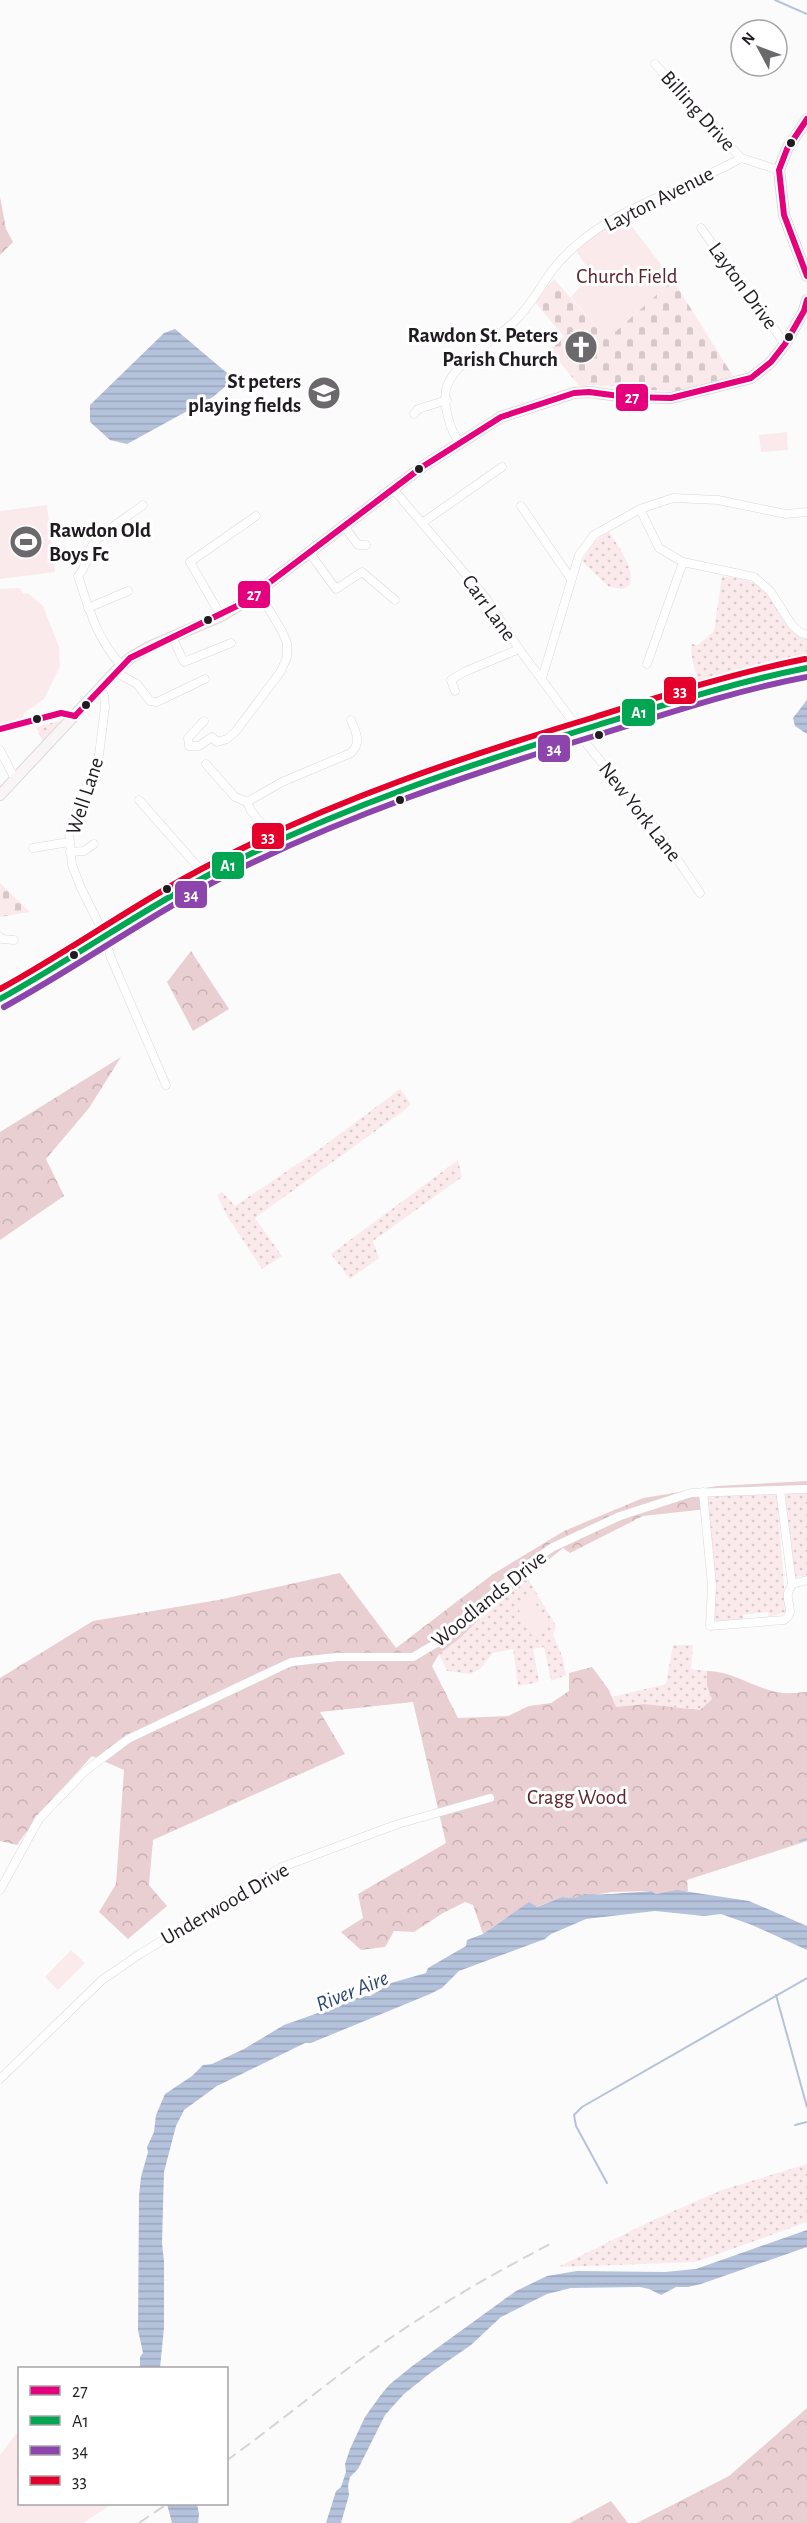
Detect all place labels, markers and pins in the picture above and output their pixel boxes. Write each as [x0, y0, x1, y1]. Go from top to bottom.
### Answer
unlabelled marker [785, 137, 797, 149]
place label: Rawdon St. Peters Parish Church [408, 325, 558, 370]
church icon: Rawdon St. Peters Parish Church [563, 329, 599, 365]
unlabelled marker [783, 331, 795, 343]
place label: St peters playing fields [188, 371, 301, 416]
school or university icon: St peters playing fields [306, 375, 342, 411]
unlabelled marker [413, 463, 425, 475]
place label: Rawdon Old Boys Fc [49, 520, 151, 565]
sports icon: Rawdon Old Boys Fc [8, 524, 44, 560]
unlabelled marker [202, 614, 214, 626]
unlabelled marker [80, 699, 92, 711]
unlabelled marker [31, 713, 43, 725]
unlabelled marker [593, 729, 605, 741]
unlabelled marker [394, 794, 406, 806]
unlabelled marker [161, 883, 173, 895]
unlabelled marker [68, 949, 80, 961]

